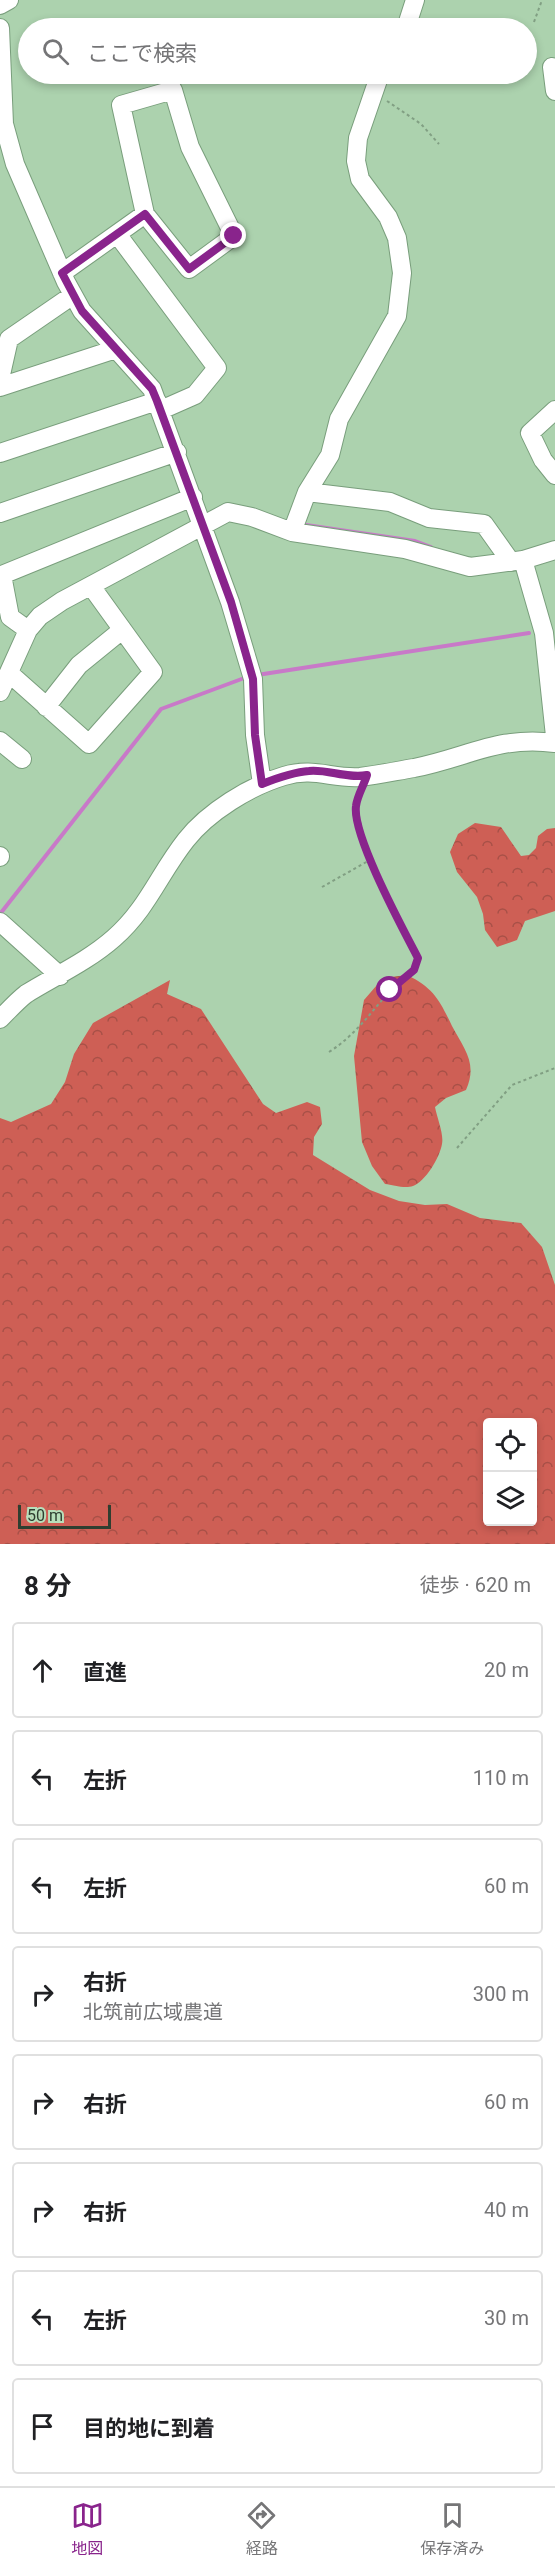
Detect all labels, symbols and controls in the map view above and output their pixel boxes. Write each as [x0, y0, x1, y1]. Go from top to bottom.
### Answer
search box [18, 18, 537, 84]
icon: search [39, 35, 72, 68]
text: ここで検索 [87, 41, 197, 66]
route end [220, 222, 246, 248]
route start [376, 976, 402, 1002]
map controls [483, 1418, 537, 1526]
button: locate [483, 1418, 537, 1472]
button: layers [483, 1472, 537, 1526]
scale bar [18, 1502, 111, 1530]
text: 50 m [27, 1506, 63, 1525]
text: 8 分 [24, 1571, 71, 1601]
text: 徒歩 · 620 m [420, 1573, 531, 1597]
icon: ahead [26, 1654, 59, 1687]
text: 20 m [484, 1658, 529, 1682]
text: 直進 [83, 1660, 127, 1685]
icon: left [26, 1762, 59, 1795]
text: 110 m [473, 1766, 529, 1790]
text: 左折 [83, 1768, 127, 1793]
icon: left [26, 1870, 59, 1903]
text: 60 m [484, 1874, 529, 1898]
text: 左折 [83, 1876, 127, 1901]
text: 右折 [83, 1970, 127, 1995]
icon: right [26, 1978, 59, 2011]
text: 300 m [473, 1982, 529, 2006]
text: 北筑前広域農道 [83, 2000, 223, 2024]
icon: right [26, 2086, 59, 2119]
text: 60 m [484, 2090, 529, 2114]
text: 右折 [83, 2092, 127, 2117]
icon: right [26, 2194, 59, 2227]
text: 40 m [484, 2198, 529, 2222]
text: 右折 [83, 2200, 127, 2225]
icon: left [26, 2302, 59, 2335]
text: 30 m [484, 2306, 529, 2330]
text: 左折 [83, 2308, 127, 2333]
icon: arrive [26, 2410, 59, 2443]
text: 目的地に到着 [83, 2416, 215, 2441]
tab: 地図 [71, 2499, 104, 2559]
tab: 経路 [245, 2499, 278, 2559]
tab: 保存済み [420, 2499, 484, 2559]

